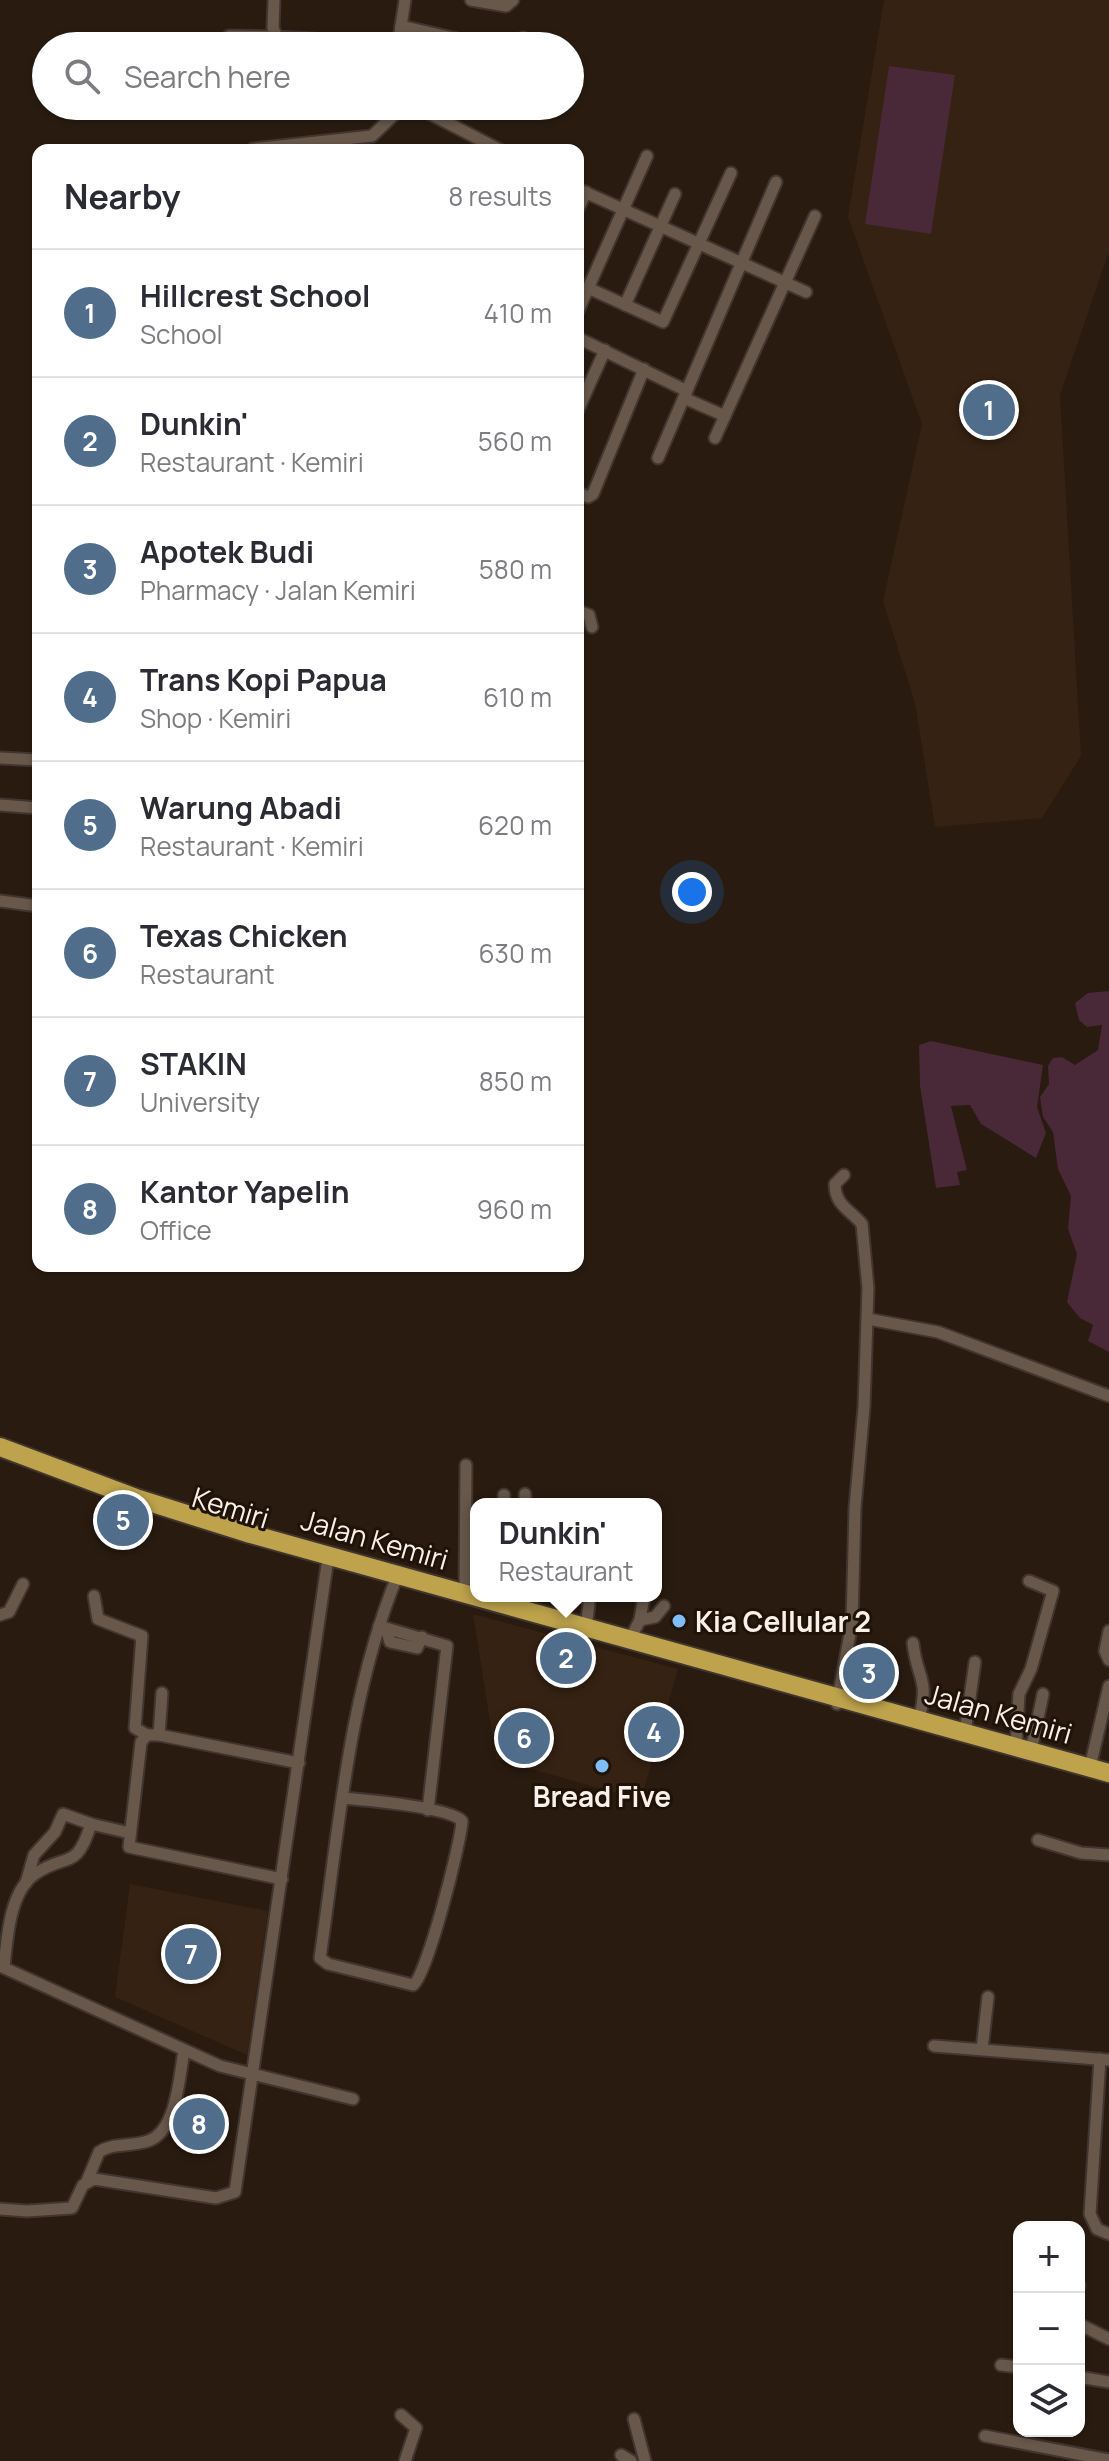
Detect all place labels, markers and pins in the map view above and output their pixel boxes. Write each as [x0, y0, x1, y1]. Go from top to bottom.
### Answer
pin: 1 [963, 380, 1015, 440]
pin: 5 [97, 1490, 149, 1550]
place label: Kia Cellular 2 [695, 1602, 871, 1640]
marker: Kia Cellular 2 [670, 1612, 688, 1630]
pin: 2 [540, 1628, 592, 1688]
pin: 3 [843, 1643, 895, 1703]
pin: 4 [628, 1702, 680, 1762]
pin: 6 [498, 1708, 550, 1768]
marker: Bread Five [593, 1757, 611, 1775]
place label: Bread Five [533, 1777, 671, 1815]
pin: 7 [165, 1924, 217, 1984]
pin: 8 [173, 2094, 225, 2154]

